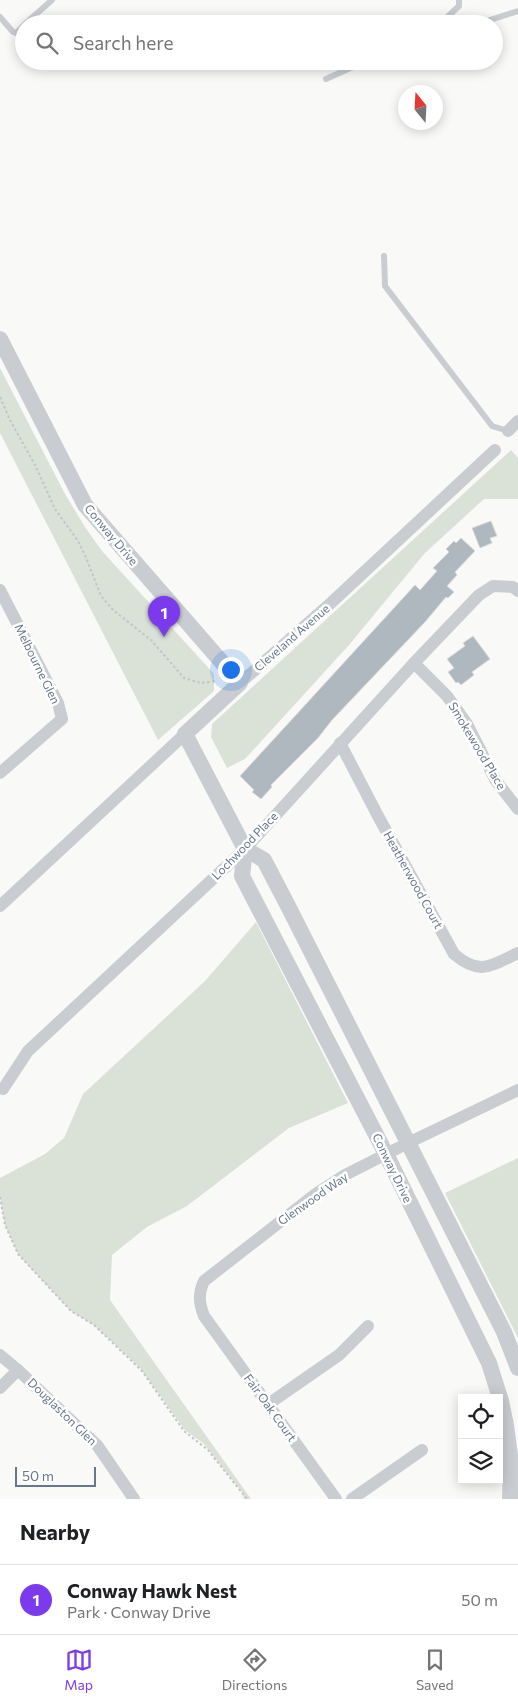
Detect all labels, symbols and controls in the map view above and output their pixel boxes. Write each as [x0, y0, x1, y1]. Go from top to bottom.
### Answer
search box [15, 15, 503, 70]
icon: search [33, 29, 61, 57]
text: Search here [73, 31, 173, 54]
north arrow [398, 85, 443, 130]
street label: Conway Drive [82, 501, 141, 568]
pin: 1 [148, 596, 180, 637]
street label: Cleveland Avenue [251, 601, 332, 674]
street label: Melbourne Glen [13, 621, 63, 706]
your location [218, 657, 244, 683]
street label: Smokewood Place [446, 699, 509, 792]
street label: Lochwood Place [208, 809, 280, 882]
street label: Heatherwood Court [381, 828, 447, 931]
street label: Conway Drive [370, 1131, 416, 1204]
street label: Glenwood Way [275, 1169, 350, 1227]
street label: Fair Oak Court [242, 1371, 300, 1444]
street label: Douglaston Glen [25, 1375, 100, 1448]
map controls [458, 1394, 503, 1484]
button: locate [458, 1394, 503, 1439]
button: layers [458, 1439, 503, 1484]
scale bar [15, 1464, 96, 1487]
text: 50 m [22, 1467, 54, 1484]
text: Nearby [20, 1519, 90, 1544]
text: Conway Hawk Nest [67, 1579, 237, 1602]
text: 1 [32, 1590, 40, 1609]
text: 50 m [461, 1590, 498, 1609]
text: Park · Conway Drive [67, 1602, 211, 1621]
tab: Map [64, 1646, 93, 1693]
tab: Directions [222, 1646, 287, 1693]
tab: Saved [416, 1646, 454, 1693]

